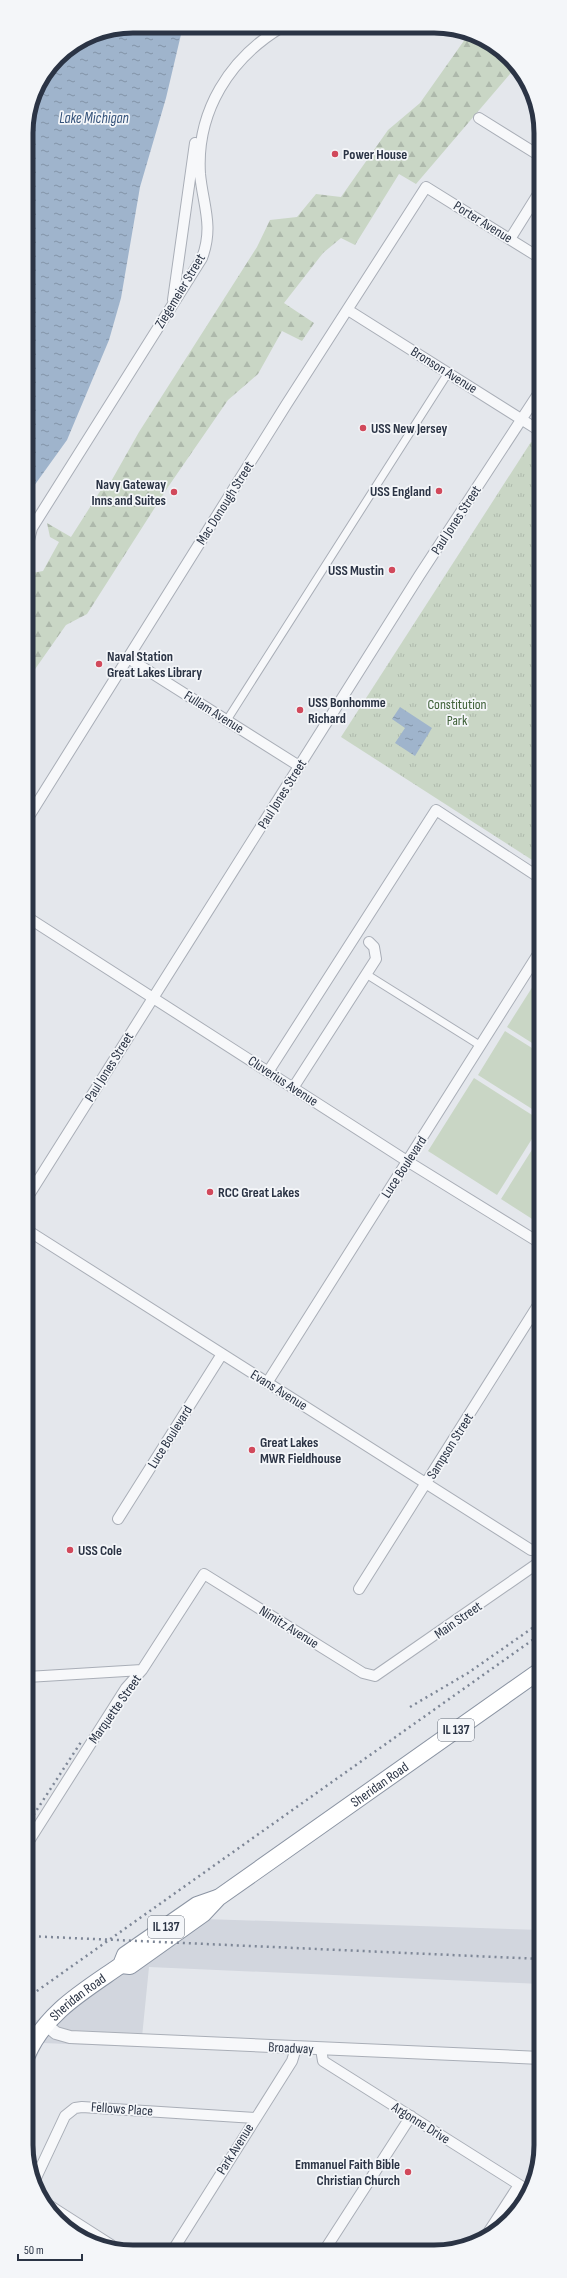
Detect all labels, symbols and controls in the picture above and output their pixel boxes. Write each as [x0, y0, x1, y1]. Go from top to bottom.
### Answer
water label: Lake Michigan [59, 109, 129, 128]
place label: Power House [343, 146, 407, 163]
marker: Power House [330, 149, 340, 159]
street label: Porter Avenue [450, 197, 516, 247]
street label: Ziegemeier Street [151, 251, 209, 331]
street label: Bronson Avenue [408, 343, 480, 397]
place label: USS New Jersey [371, 420, 448, 437]
marker: USS New Jersey [358, 423, 368, 433]
street label: Mac Donough Street [193, 458, 257, 548]
place label: Navy Gateway Inns and Suites [91, 476, 166, 509]
street label: Paul Jones Street [427, 482, 485, 558]
place label: USS England [370, 483, 431, 500]
marker: USS England [434, 486, 444, 496]
marker: Navy Gateway Inns and Suites [169, 487, 179, 497]
place label: USS Mustin [328, 562, 384, 579]
marker: USS Mustin [387, 565, 397, 575]
place label: Naval Station Great Lakes Library [107, 648, 202, 681]
marker: Naval Station Great Lakes Library [94, 659, 104, 669]
street label: Fullam Avenue [181, 687, 247, 737]
place label: USS Bonhomme Richard [308, 694, 386, 727]
park label: Constitution Park [427, 696, 487, 729]
marker: USS Bonhomme Richard [295, 705, 305, 715]
street label: Paul Jones Street [254, 756, 310, 832]
street label: Paul Jones Street [81, 1029, 137, 1105]
street label: Cluverius Avenue [245, 1052, 321, 1110]
street label: Luce Boulevard [378, 1133, 430, 1201]
place label: RCC Great Lakes [218, 1184, 300, 1201]
marker: RCC Great Lakes [205, 1187, 215, 1197]
street label: Evans Avenue [247, 1366, 311, 1414]
street label: Luce Boulevard [144, 1402, 196, 1471]
street label: Sampson Street [423, 1410, 477, 1482]
place label: Great Lakes MWR Fieldhouse [260, 1434, 341, 1467]
marker: Great Lakes MWR Fieldhouse [247, 1445, 257, 1455]
place label: USS Cole [78, 1542, 122, 1559]
marker: USS Cole [65, 1545, 75, 1555]
street label: Main Street [431, 1598, 485, 1642]
street label: Nimitz Avenue [256, 1602, 322, 1652]
street label: Marquette Street [85, 1671, 145, 1747]
road number: IL 137 [438, 1719, 474, 1741]
street label: Sheridan Road [347, 1758, 412, 1810]
road number: IL 137 [148, 1916, 184, 1938]
street label: Sheridan Road [46, 1970, 109, 2024]
street label: Broadway [268, 2038, 315, 2058]
street label: Fellows Place [91, 2098, 153, 2120]
street label: Argonne Drive [388, 2098, 453, 2148]
street label: Park Avenue [213, 2120, 257, 2178]
place label: Emmanuel Faith Bible Christian Church [295, 2156, 400, 2189]
marker: Emmanuel Faith Bible Christian Church [403, 2167, 413, 2177]
scale bar [18, 2236, 82, 2262]
text: 50 m [24, 2243, 44, 2258]

